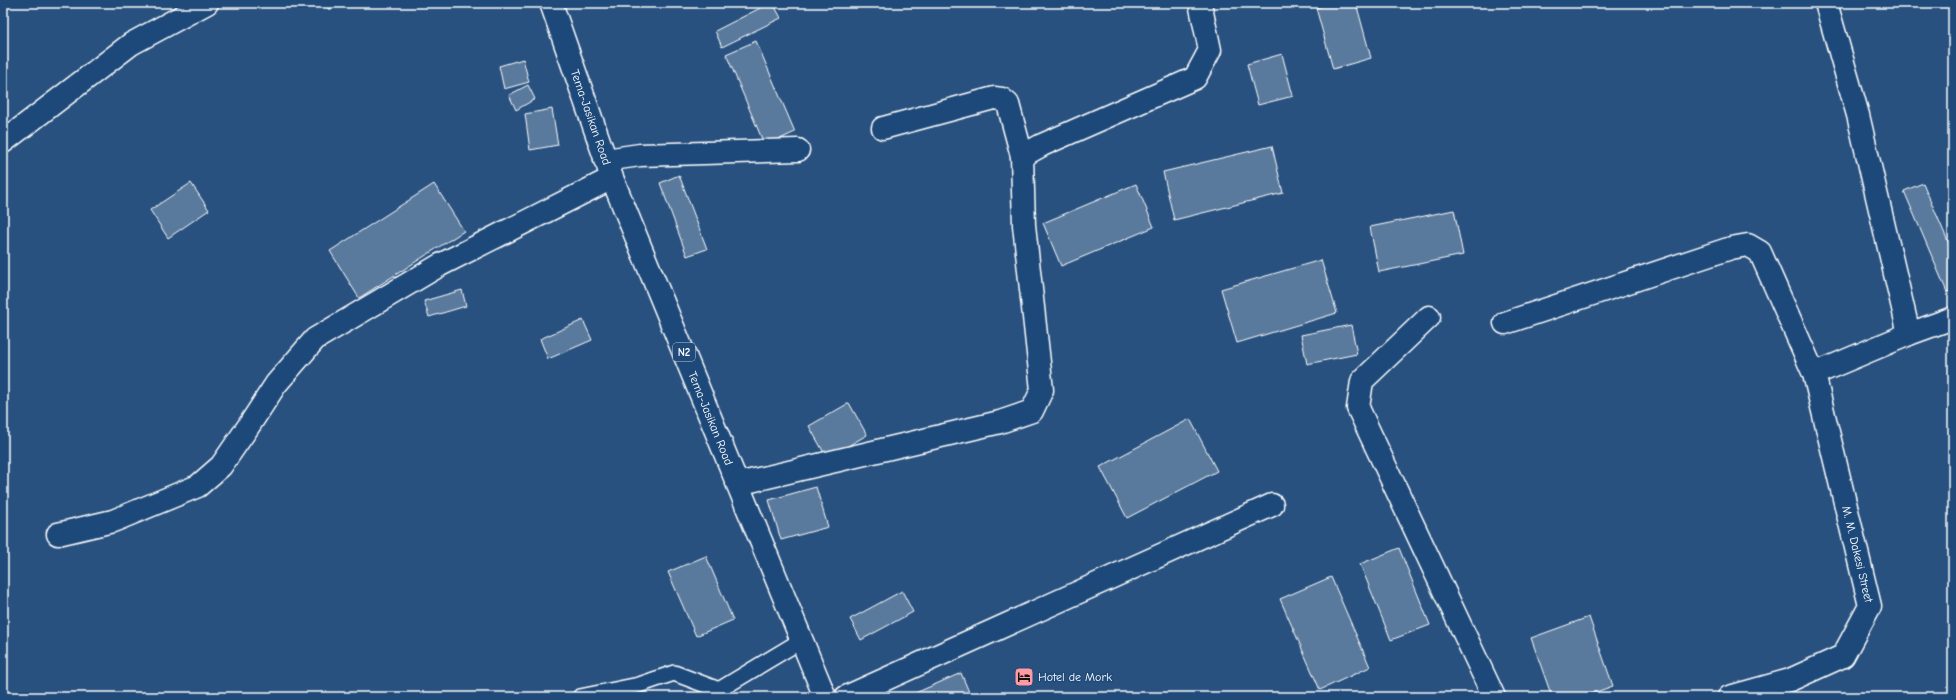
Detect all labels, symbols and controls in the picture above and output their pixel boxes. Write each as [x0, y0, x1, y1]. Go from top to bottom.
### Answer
street label: Tema-Jasikan Road [568, 68, 614, 167]
road number: N2 [673, 343, 695, 361]
street label: Tema-Jasikan Road [685, 369, 736, 467]
street label: M. M. Dakesi Street [1839, 504, 1876, 604]
hotel icon: Hotel de Mork [1013, 666, 1035, 688]
place label: Hotel de Mork [1038, 670, 1112, 684]

